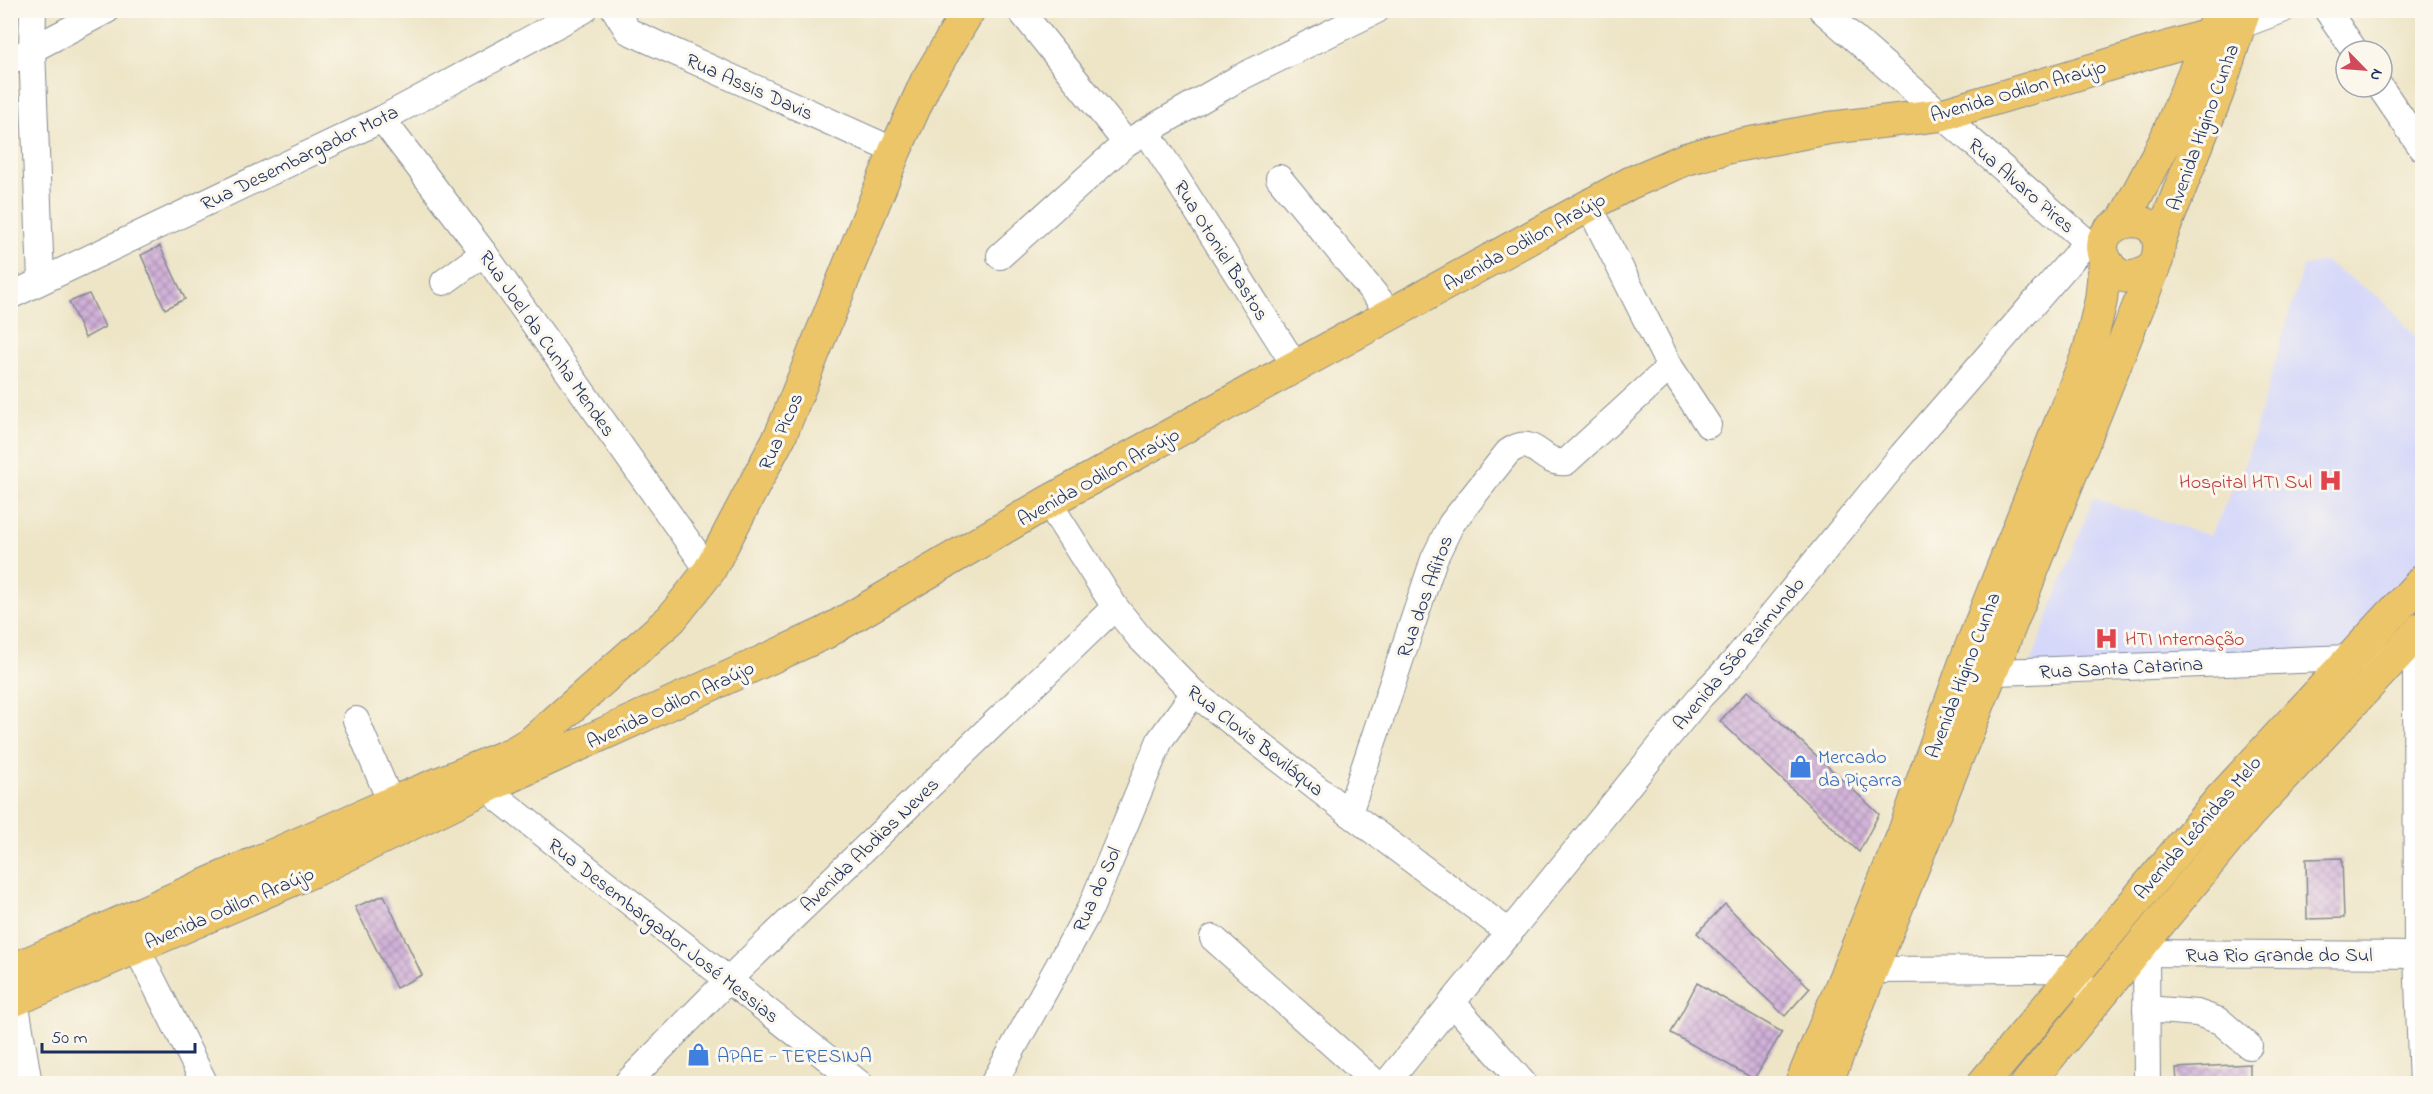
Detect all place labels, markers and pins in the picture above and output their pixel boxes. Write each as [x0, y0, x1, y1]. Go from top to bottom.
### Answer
hospital icon: Hospital HTI Sul [2317, 468, 2343, 494]
place label: Hospital HTI Sul [2179, 469, 2312, 498]
hospital icon: HTI Internação [2094, 625, 2120, 651]
place label: HTI Internação [2125, 626, 2244, 655]
place label: Mercado da Piçarra [1818, 744, 1902, 796]
shop icon: Mercado da Piçarra [1787, 754, 1813, 780]
shop icon: APAE - TERESINA [686, 1042, 712, 1068]
place label: APAE - TERESINA [717, 1043, 872, 1072]

